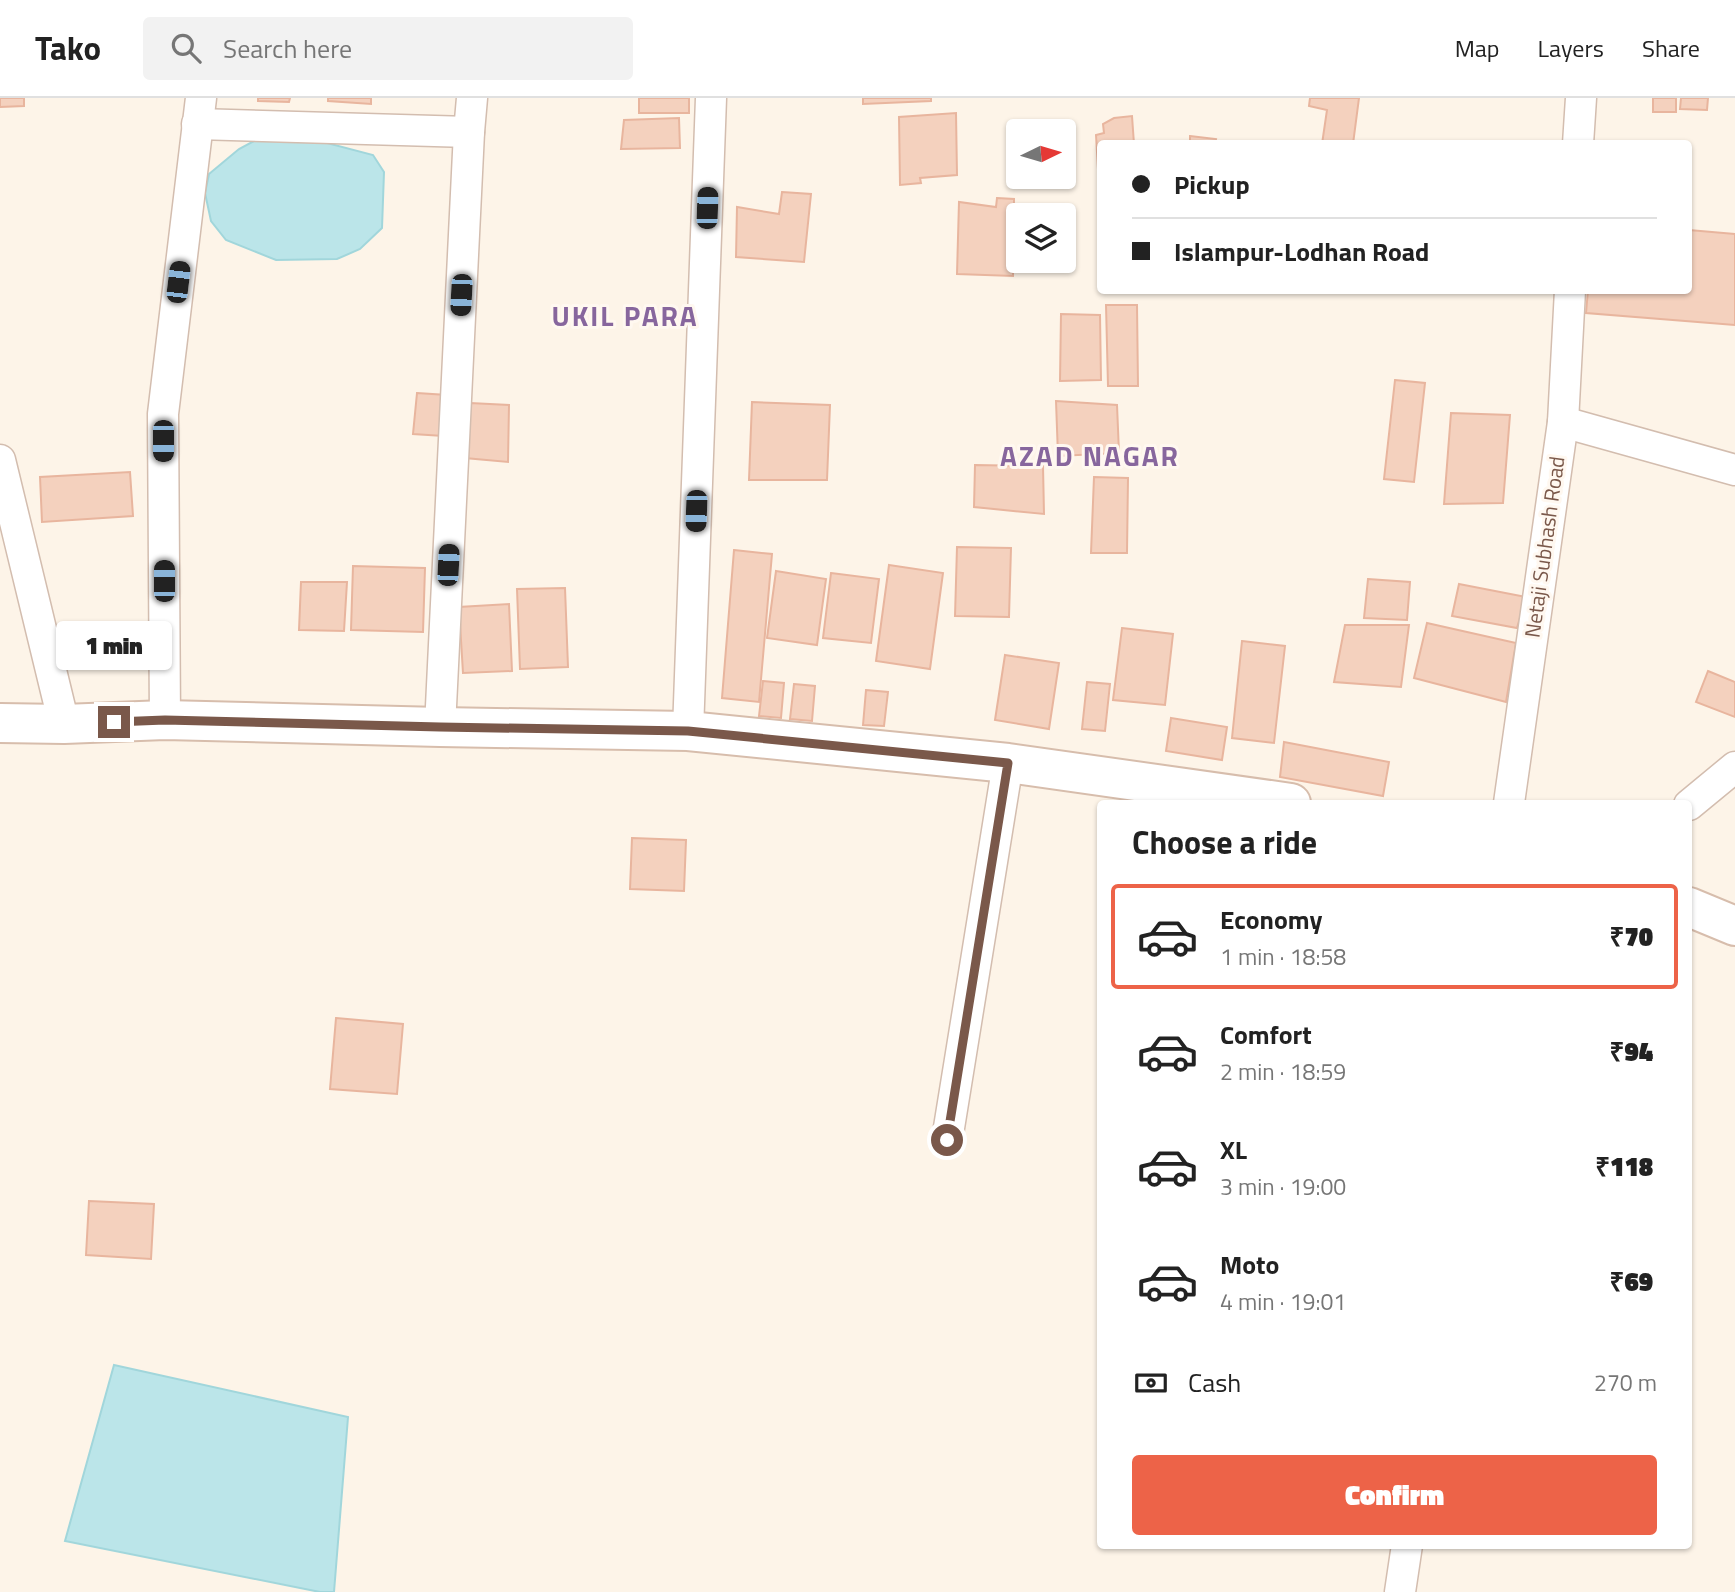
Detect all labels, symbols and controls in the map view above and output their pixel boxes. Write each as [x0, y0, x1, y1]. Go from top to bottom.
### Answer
search box [143, 17, 633, 80]
text: Tako [35, 23, 101, 73]
icon: search [167, 29, 205, 67]
text: Search here [223, 29, 352, 68]
text: Map [1455, 30, 1500, 66]
text: Layers [1538, 30, 1604, 66]
text: Share [1642, 30, 1700, 66]
north arrow [1006, 119, 1076, 189]
map controls [1006, 119, 1076, 273]
text: Pickup [1174, 165, 1250, 204]
car [696, 187, 719, 229]
button: layers [1006, 203, 1076, 273]
text: Islampur-Lodhan Road [1174, 232, 1429, 271]
car [166, 260, 191, 304]
car [450, 273, 473, 317]
district label: UKIL PARA [551, 294, 699, 337]
car [153, 420, 174, 462]
district label: AZAD NAGAR [1000, 434, 1180, 477]
street label: Netaji Subhash Road [1515, 454, 1573, 640]
car [685, 490, 708, 532]
car [437, 543, 460, 587]
car [154, 560, 175, 602]
callout: 1 min [56, 620, 172, 670]
text: 1 min [85, 628, 143, 663]
route end [98, 706, 130, 738]
text: Choose a ride [1132, 818, 1317, 866]
text: Economy [1220, 900, 1322, 939]
icon: car [1136, 905, 1199, 968]
text: ₹70 [1610, 917, 1653, 956]
text: 1 min · 18:58 [1220, 939, 1346, 974]
text: Comfort [1220, 1015, 1312, 1054]
icon: car [1136, 1020, 1199, 1083]
text: ₹94 [1610, 1032, 1653, 1071]
text: 2 min · 18:59 [1220, 1054, 1346, 1089]
route start [931, 1124, 963, 1156]
text: XL [1220, 1130, 1247, 1169]
icon: car [1136, 1135, 1199, 1198]
text: ₹118 [1595, 1147, 1653, 1186]
text: 3 min · 19:00 [1220, 1169, 1346, 1204]
text: Moto [1220, 1245, 1279, 1284]
icon: car [1136, 1250, 1199, 1313]
text: ₹69 [1610, 1262, 1653, 1301]
text: 4 min · 19:01 [1220, 1284, 1346, 1319]
text: Cash [1188, 1363, 1241, 1402]
icon: cash [1132, 1364, 1170, 1402]
text: 270 m [1594, 1365, 1657, 1400]
button: Confirm [1132, 1455, 1657, 1535]

